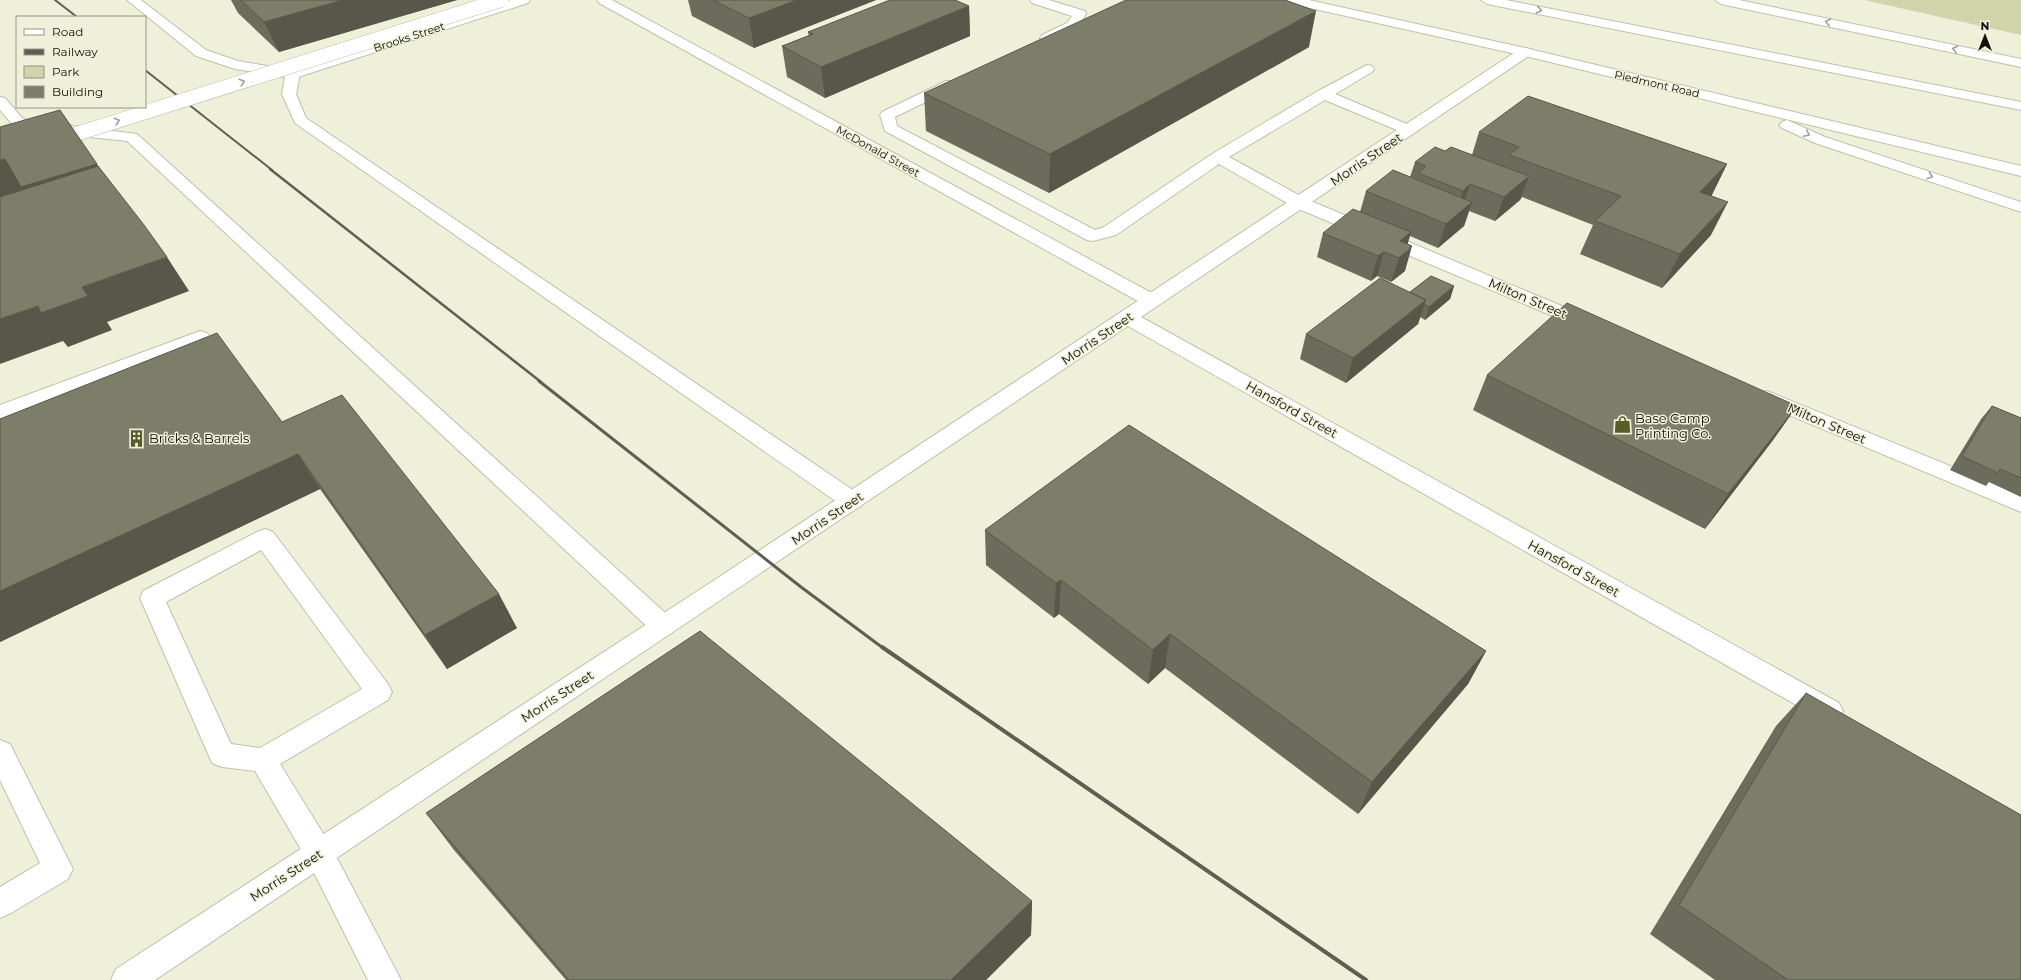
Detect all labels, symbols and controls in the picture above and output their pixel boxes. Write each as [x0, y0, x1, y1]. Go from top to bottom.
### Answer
one-way arrow [1536, 6, 1542, 14]
legend [16, 16, 146, 108]
north arrow [1965, 16, 2005, 56]
street label: Brooks Street [372, 19, 447, 55]
one-way arrow [1825, 19, 1831, 27]
text: N [1981, 19, 1989, 33]
text: Road [52, 24, 83, 39]
text: Railway [52, 44, 98, 59]
one-way arrow [1952, 45, 1959, 53]
text: Park [52, 64, 80, 79]
street label: Piedmont Road [1613, 67, 1701, 101]
one-way arrow [238, 78, 245, 87]
text: Building [52, 84, 103, 99]
one-way arrow [114, 117, 121, 126]
street label: McDonald Street [834, 122, 923, 180]
street label: Morris Street [1327, 129, 1405, 189]
one-way arrow [1803, 129, 1810, 137]
one-way arrow [1926, 172, 1933, 180]
street label: Milton Street [1486, 274, 1570, 322]
street label: Morris Street [1058, 308, 1136, 368]
street label: Hansford Street [1243, 377, 1341, 441]
street label: Milton Street [1785, 399, 1869, 447]
place label: Base Camp Printing Co. [1635, 410, 1711, 441]
shop icon: Base Camp Printing Co. [1612, 415, 1632, 435]
building icon: Bricks & Barrels [126, 428, 146, 448]
place label: Bricks & Barrels [149, 430, 249, 446]
street label: Morris Street [788, 488, 866, 548]
street label: Hansford Street [1525, 536, 1623, 600]
street label: Morris Street [518, 667, 596, 725]
street label: Morris Street [247, 846, 325, 904]

